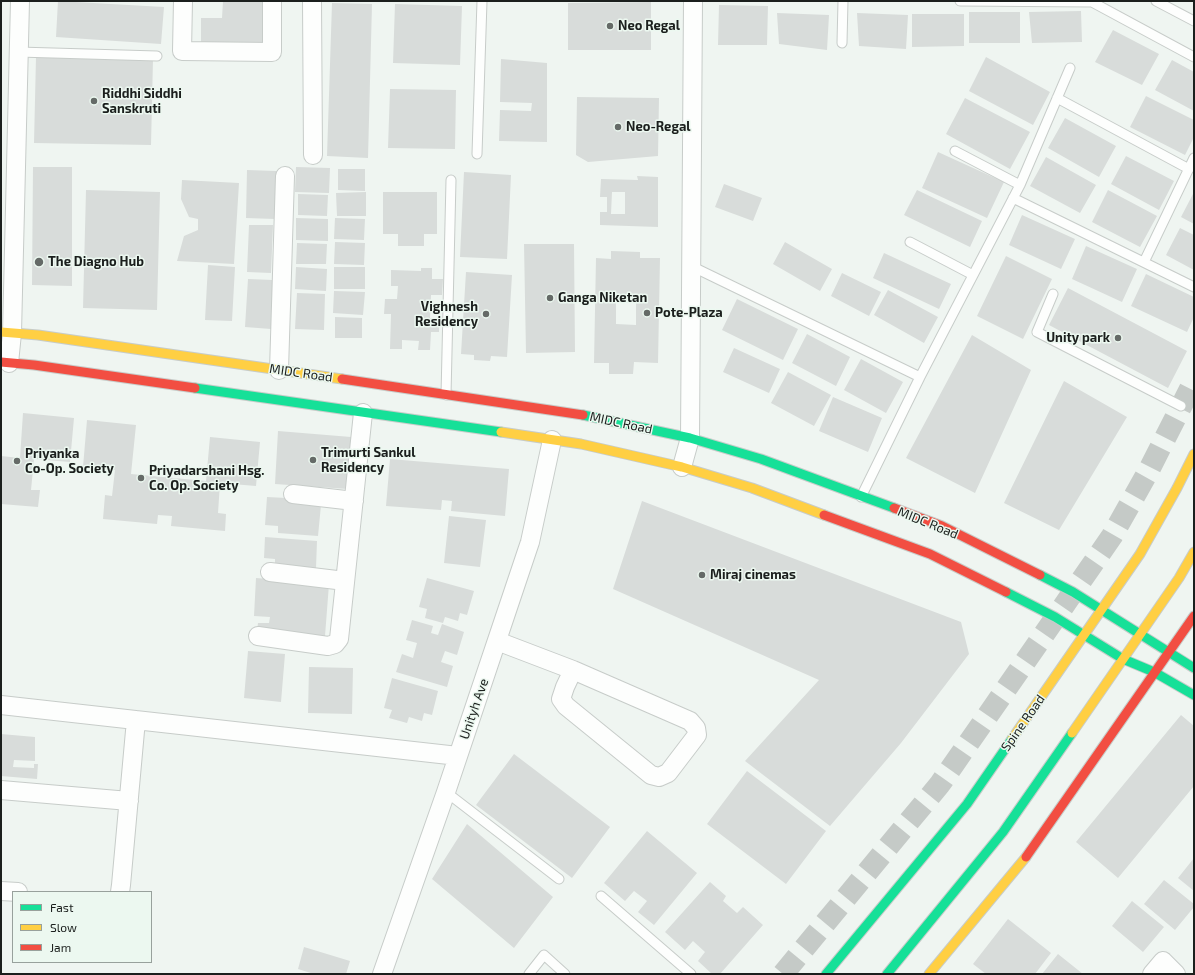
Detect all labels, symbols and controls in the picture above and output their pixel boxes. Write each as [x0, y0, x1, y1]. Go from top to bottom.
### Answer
place label: Neo Regal [618, 18, 680, 34]
marker: Neo Regal [605, 21, 615, 31]
place label: Riddhi Siddhi Sanskruti [102, 86, 182, 117]
marker: Riddhi Siddhi Sanskruti [89, 96, 99, 106]
place label: Neo-Regal [626, 119, 691, 135]
marker: Neo-Regal [613, 122, 623, 132]
place label: The Diagno Hub [48, 254, 144, 270]
marker: The Diagno Hub [33, 256, 45, 268]
place label: Ganga Niketan [558, 290, 647, 306]
marker: Ganga Niketan [545, 293, 555, 303]
place label: Vighnesh Residency [415, 299, 478, 330]
place label: Pote-Plaza [655, 305, 723, 321]
marker: Pote-Plaza [642, 308, 652, 318]
marker: Vighnesh Residency [481, 309, 491, 319]
place label: Unity park [1046, 330, 1110, 346]
marker: Unity park [1113, 333, 1123, 343]
street label: MIDC Road [268, 361, 334, 385]
street label: MIDC Road [588, 409, 654, 437]
place label: Trimurti Sankul Residency [321, 445, 415, 476]
place label: Priyanka Co-Op. Society [25, 446, 114, 477]
marker: Trimurti Sankul Residency [308, 455, 318, 465]
marker: Priyanka Co-Op. Society [12, 456, 22, 466]
place label: Priyadarshani Hsg. Co. Op. Society [149, 463, 265, 494]
marker: Priyadarshani Hsg. Co. Op. Society [136, 473, 146, 483]
street label: MIDC Road [896, 504, 960, 542]
place label: Miraj cinemas [710, 567, 796, 583]
marker: Miraj cinemas [697, 570, 707, 580]
street label: Unityh Ave [456, 677, 492, 741]
street label: Spine Road [998, 692, 1048, 754]
legend [12, 891, 152, 963]
text: Fast [50, 900, 73, 914]
text: Slow [50, 920, 77, 934]
text: Jam [50, 940, 71, 954]

